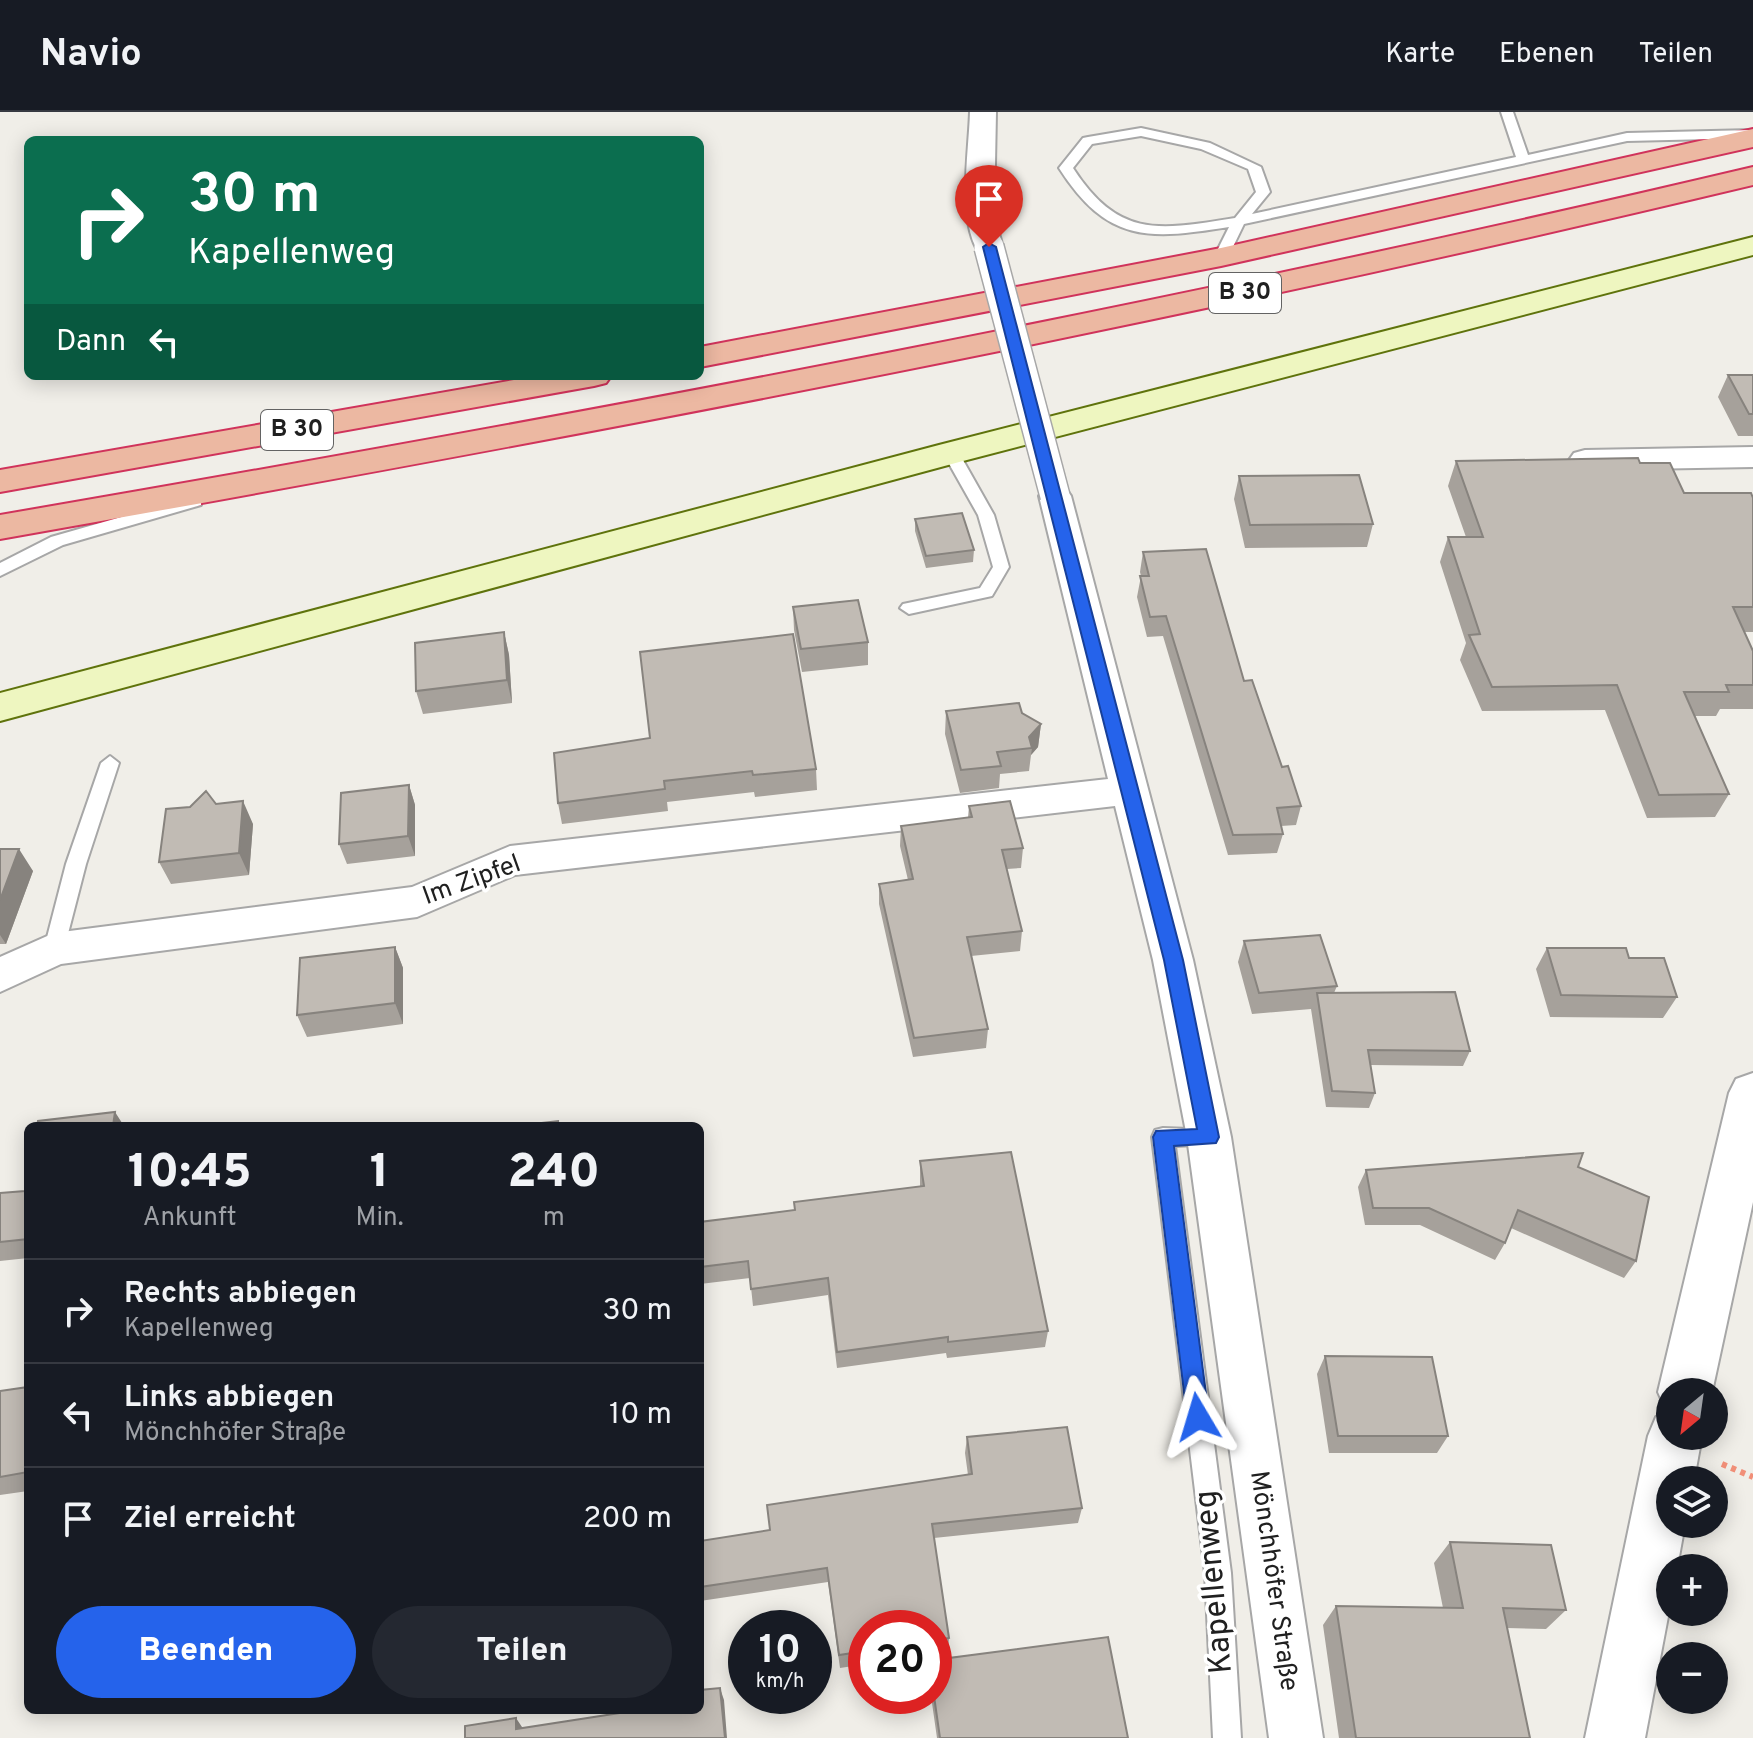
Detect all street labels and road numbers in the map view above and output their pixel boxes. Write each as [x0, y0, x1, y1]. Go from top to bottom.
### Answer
road number: B 30 [1209, 273, 1281, 313]
road number: B 30 [261, 410, 333, 450]
street label: Im Zipfel [418, 848, 526, 914]
street label: Mönchhöfer Straße [1241, 1469, 1305, 1693]
street label: Kapellenweg [1187, 1489, 1243, 1675]

